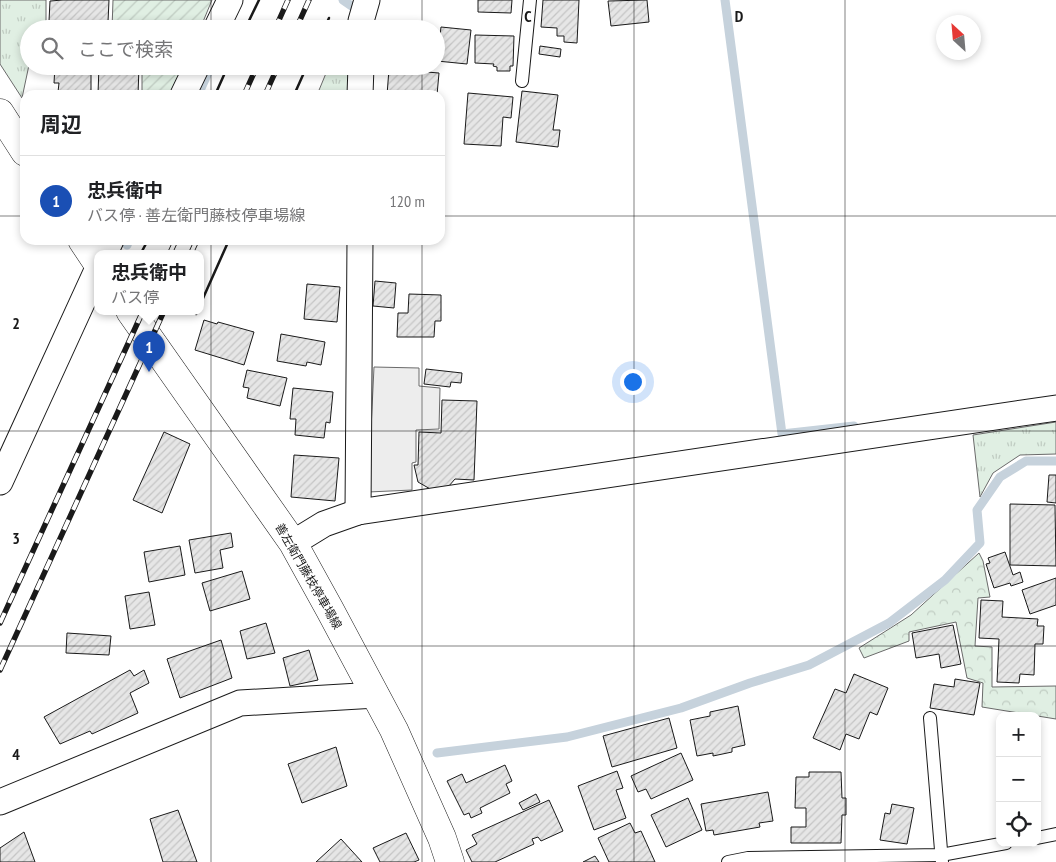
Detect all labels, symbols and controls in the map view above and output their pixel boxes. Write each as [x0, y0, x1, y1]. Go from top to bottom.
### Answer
text: C [524, 6, 532, 26]
text: D [735, 6, 744, 26]
north arrow [936, 15, 981, 60]
search box [20, 20, 445, 75]
icon: search [38, 34, 66, 62]
text: ここで検索 [78, 37, 173, 61]
text: 周辺 [40, 111, 82, 138]
text: 忠兵衛中 [87, 178, 163, 202]
text: 1 [52, 191, 60, 211]
text: 120 m [390, 191, 425, 211]
text: バス停 · 善左衛門藤枝停車場線 [87, 205, 305, 225]
popup [94, 250, 204, 315]
text: 忠兵衛中 [111, 260, 187, 284]
text: バス停 [111, 287, 159, 307]
text: 2 [12, 313, 20, 333]
pin: 1 [133, 331, 165, 372]
your location [620, 369, 646, 395]
street label: 善左衛門藤枝停車場線 [273, 520, 345, 632]
text: 3 [12, 528, 20, 548]
map controls [996, 712, 1041, 847]
button: + [996, 712, 1041, 757]
text: 4 [12, 744, 20, 764]
button: − [996, 757, 1041, 802]
button: locate [996, 802, 1041, 847]

